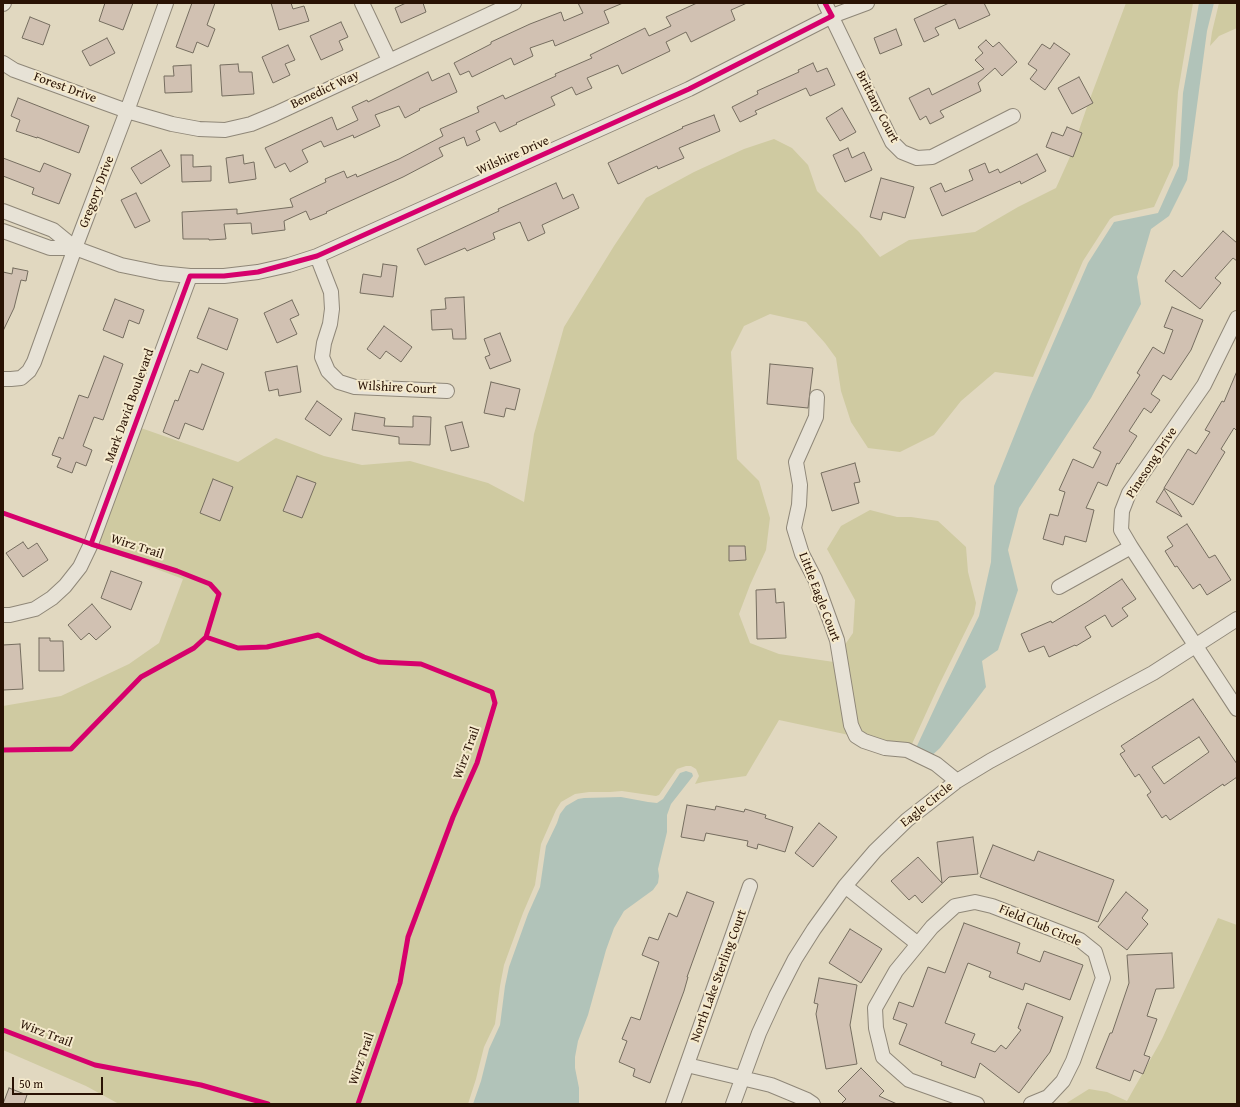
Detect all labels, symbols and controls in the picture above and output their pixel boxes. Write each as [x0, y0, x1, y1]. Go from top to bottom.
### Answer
street label: Benedict Way [288, 67, 362, 113]
street label: Brittany Court [852, 68, 902, 146]
street label: Forest Drive [32, 69, 98, 107]
street label: Wilshire Drive [474, 133, 552, 179]
street label: Gregory Drive [76, 154, 118, 230]
street label: Mark David Boulevard [102, 347, 158, 465]
street label: Wilshire Court [357, 378, 437, 398]
street label: Pinesong Drive [1123, 425, 1181, 501]
street label: Wirz Trail [109, 531, 165, 563]
street label: Little Eagle Court [795, 550, 843, 644]
street label: Wirz Trail [450, 725, 484, 781]
street label: Eagle Circle [898, 779, 956, 831]
street label: Field Club Circle [996, 902, 1084, 950]
street label: North Lake Sterling Court [688, 908, 750, 1044]
street label: Wirz Trail [18, 1017, 74, 1051]
street label: Wirz Trail [346, 1031, 378, 1087]
scale bar [14, 1069, 105, 1095]
text: 50 m [19, 1075, 43, 1092]

